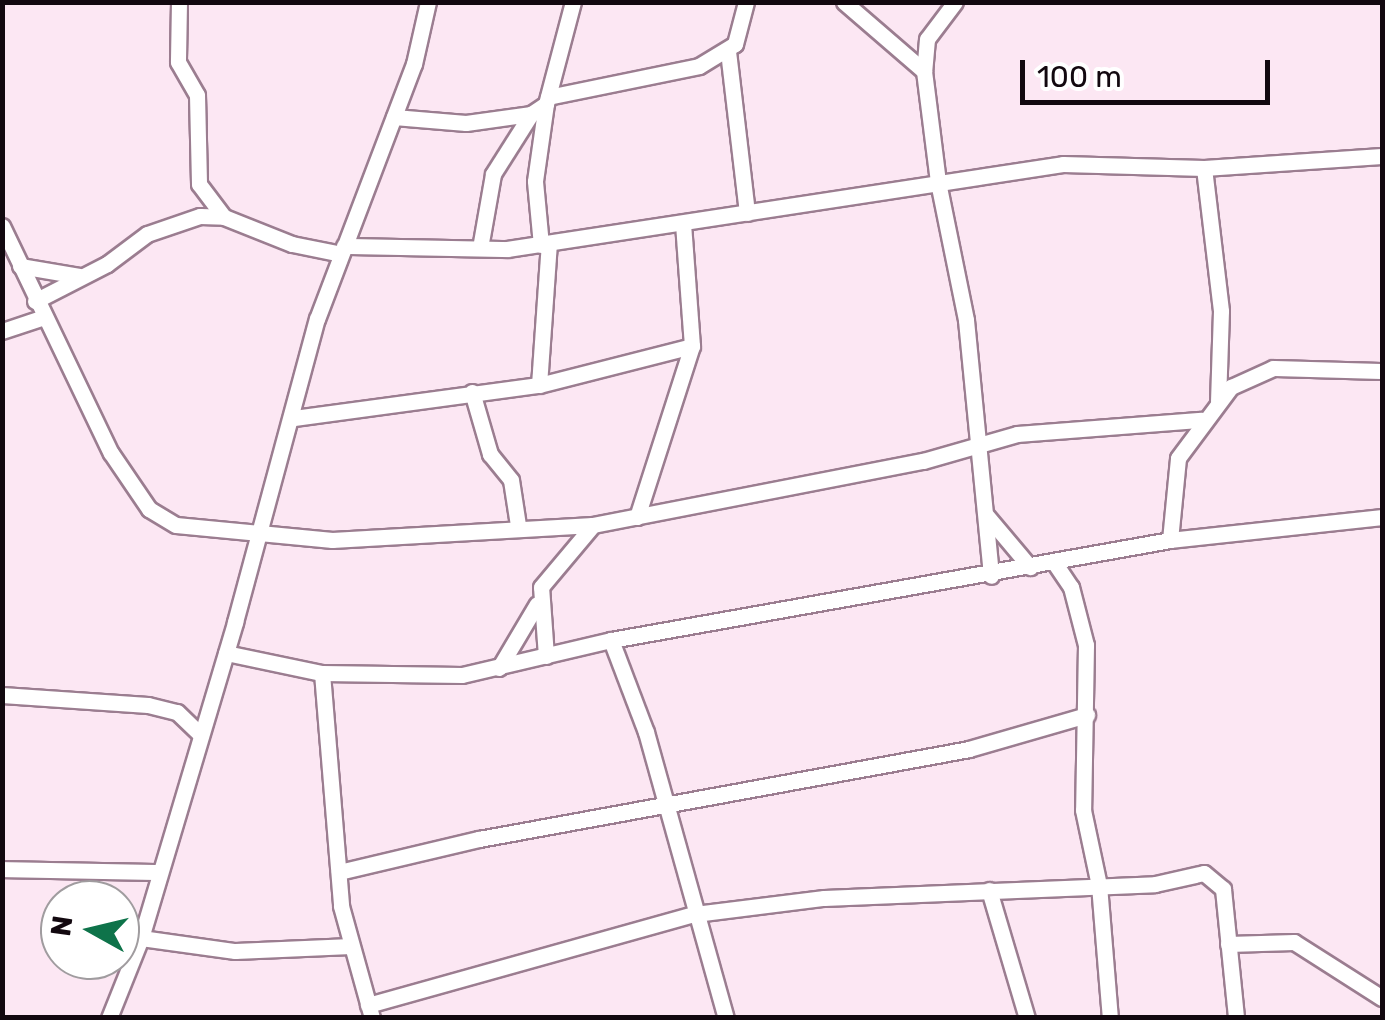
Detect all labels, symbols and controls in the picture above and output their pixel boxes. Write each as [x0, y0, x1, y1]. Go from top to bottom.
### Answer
scale bar [1025, 40, 1275, 102]
text: 100 m [1037, 59, 1122, 95]
north arrow [40, 880, 140, 980]
text: N [44, 914, 80, 938]

